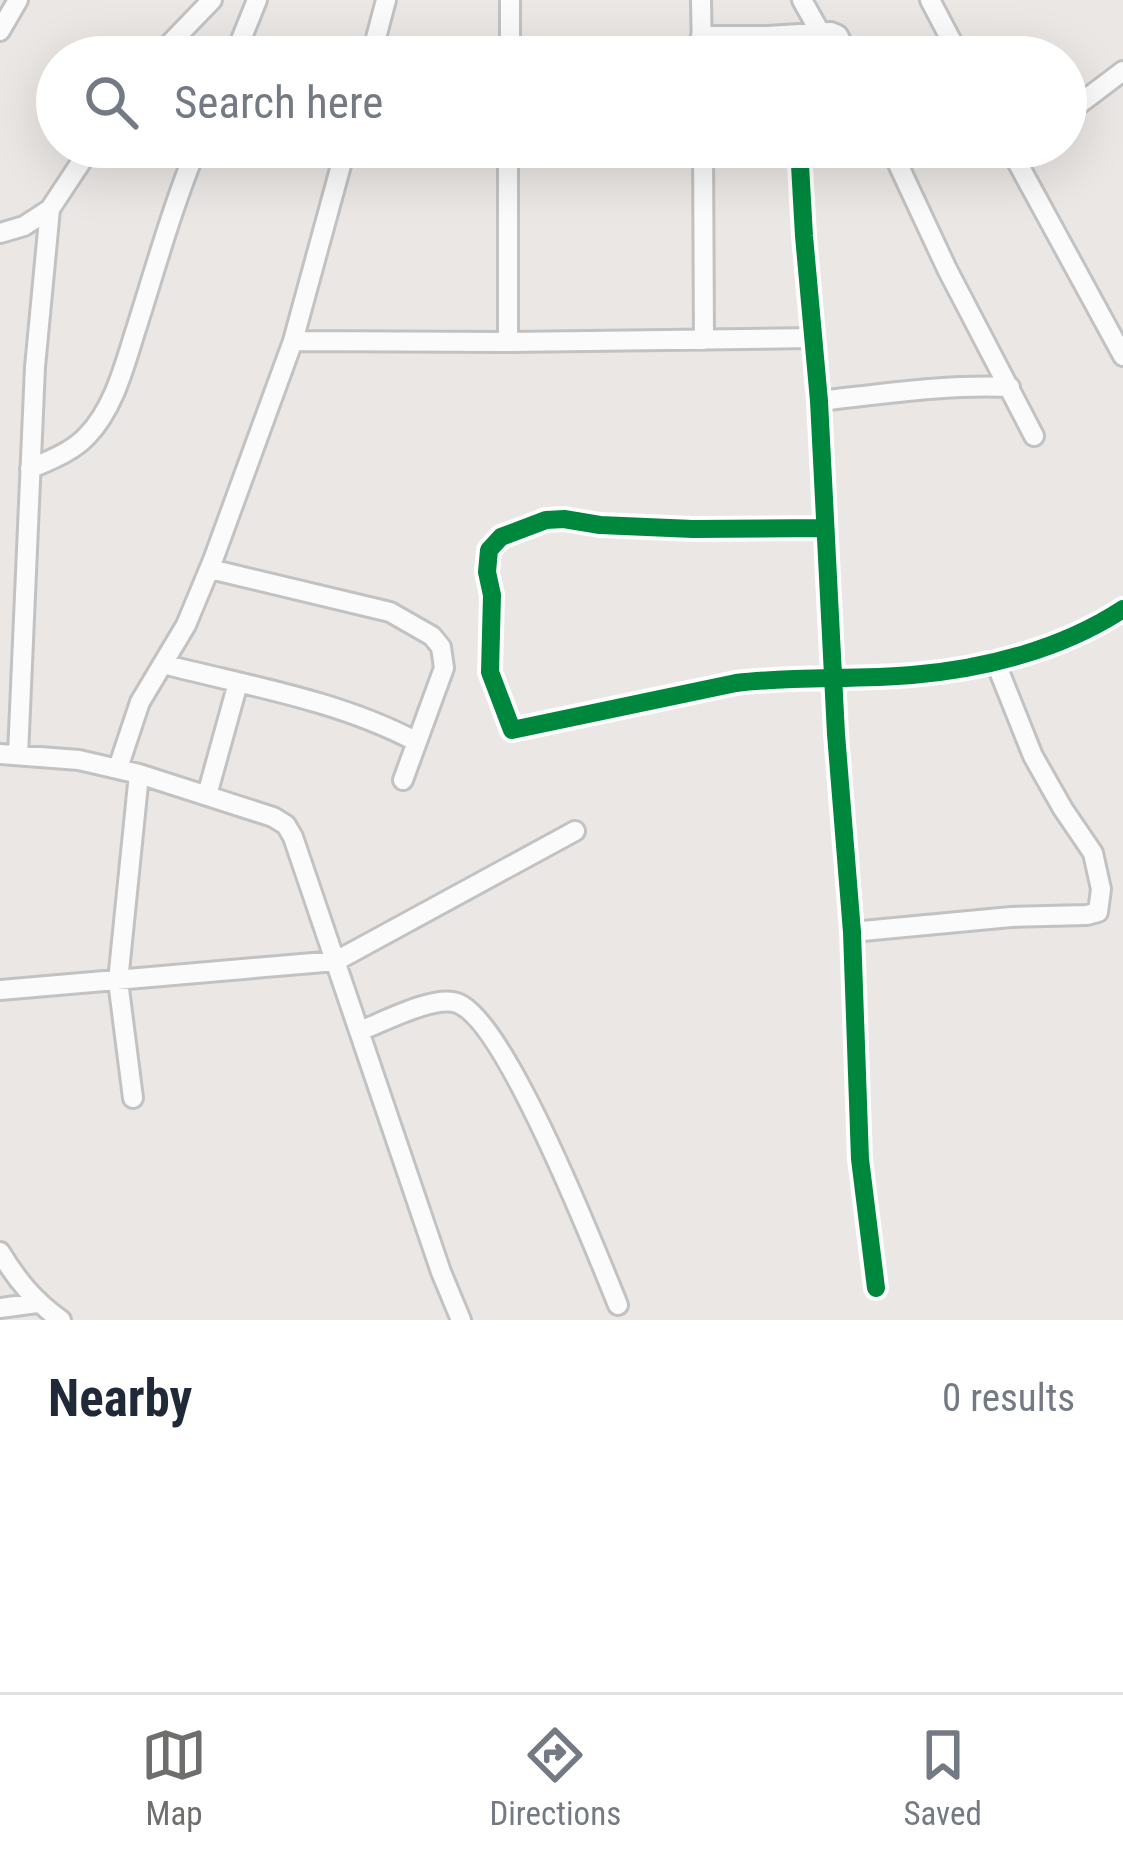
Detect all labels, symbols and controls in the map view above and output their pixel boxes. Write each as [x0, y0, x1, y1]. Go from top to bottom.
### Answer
search box [36, 36, 1087, 168]
icon: search [78, 69, 144, 135]
text: Search here [174, 76, 383, 129]
text: Nearby [48, 1369, 192, 1428]
text: 0 results [942, 1375, 1075, 1421]
tab: Map [141, 1722, 207, 1833]
tab: Directions [489, 1722, 621, 1833]
tab: Saved [903, 1722, 982, 1833]

